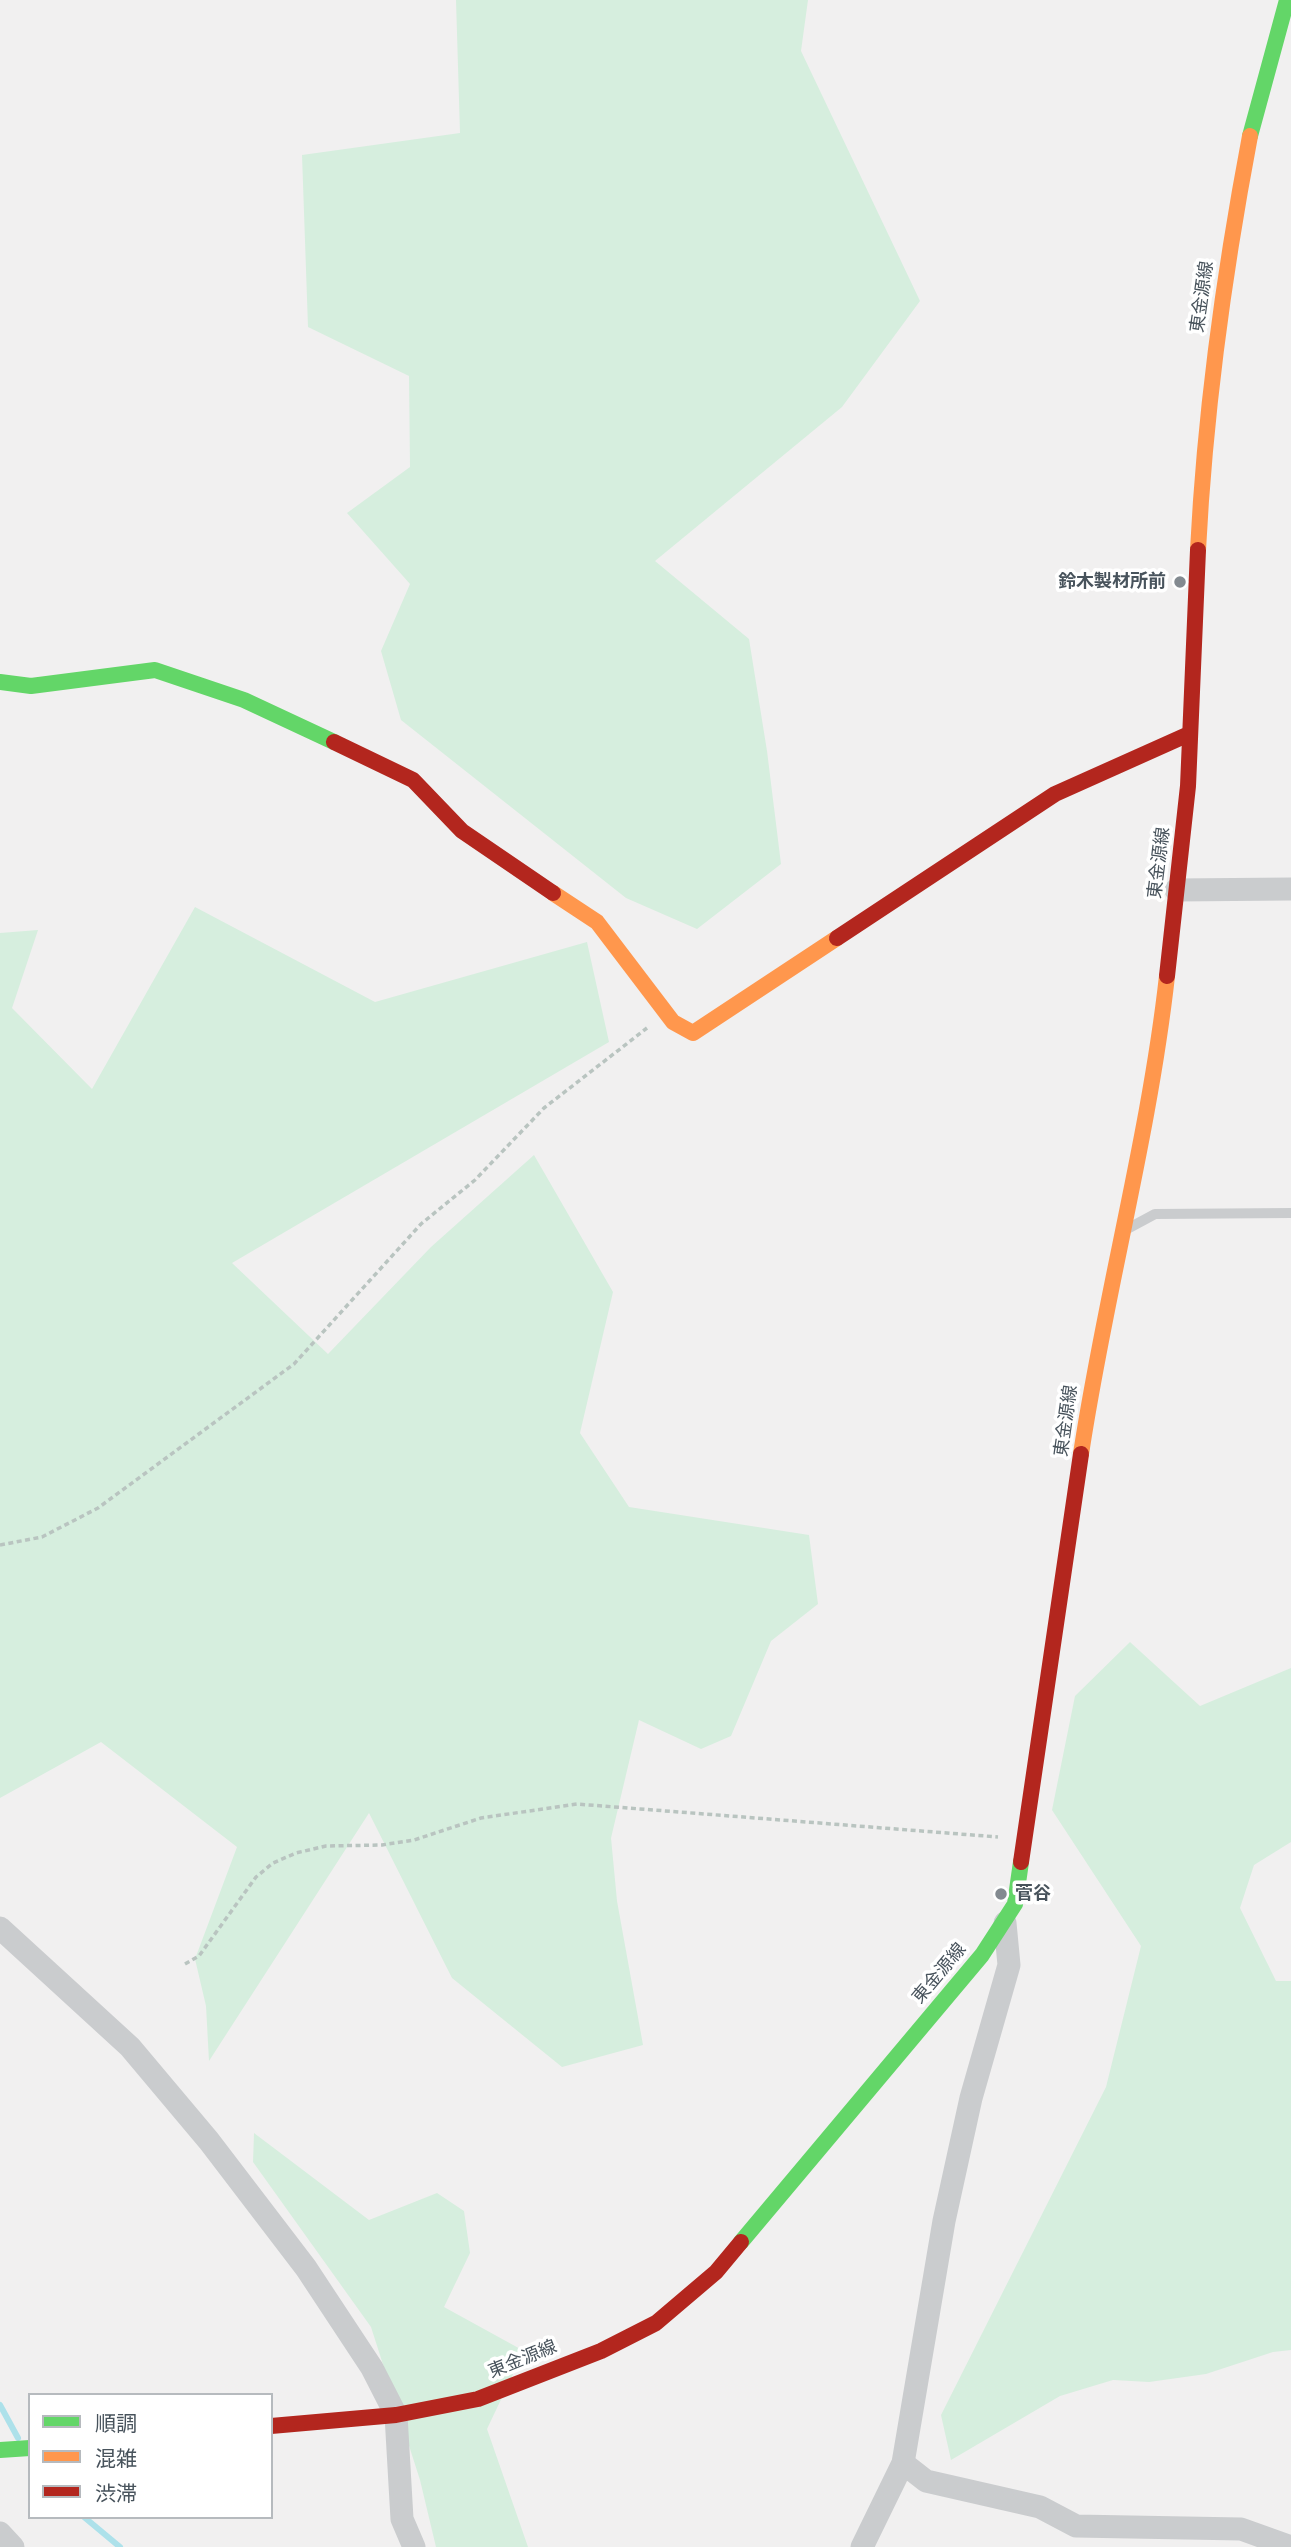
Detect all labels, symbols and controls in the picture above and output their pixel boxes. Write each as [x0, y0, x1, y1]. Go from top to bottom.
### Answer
street label: 東金源線 [1187, 260, 1219, 334]
place label: 鈴木製材所前 [1058, 571, 1166, 593]
marker: 鈴木製材所前 [1172, 574, 1188, 590]
street label: 東金源線 [1145, 826, 1175, 900]
street label: 東金源線 [1051, 1384, 1083, 1458]
place label: 菅谷 [1015, 1883, 1051, 1905]
marker: 菅谷 [993, 1886, 1009, 1902]
street label: 東金源線 [909, 1939, 971, 2009]
street label: 東金源線 [486, 2337, 560, 2383]
legend [28, 2393, 273, 2519]
text: 順調 [95, 2412, 137, 2436]
text: 混雑 [95, 2447, 137, 2471]
text: 渋滞 [95, 2482, 137, 2506]

